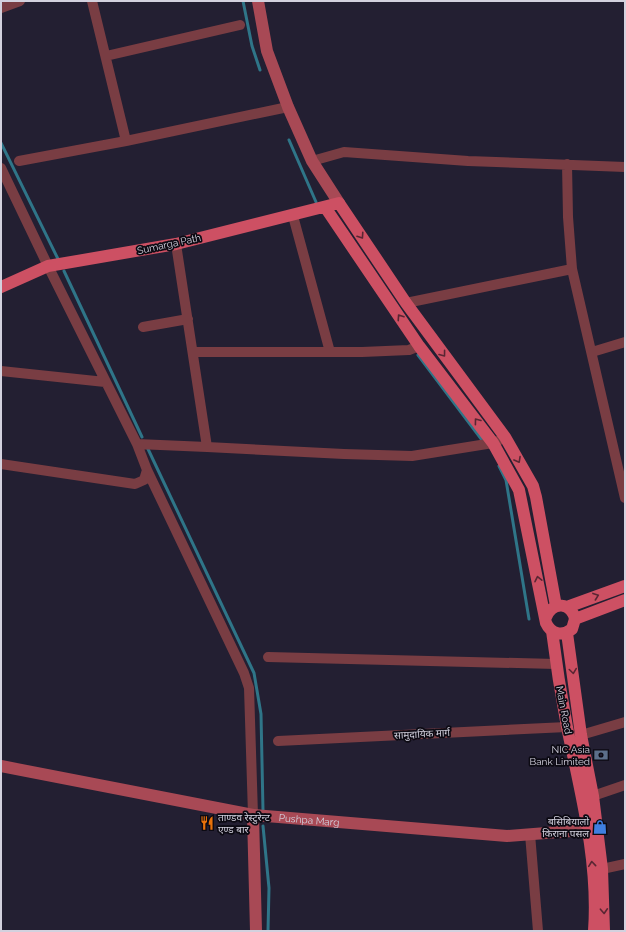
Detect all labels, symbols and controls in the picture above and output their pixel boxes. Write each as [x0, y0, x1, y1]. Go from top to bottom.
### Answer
one-way arrow [356, 231, 363, 238]
street label: Sumarga Path [136, 232, 202, 256]
one-way arrow [397, 314, 405, 321]
one-way arrow [438, 349, 445, 356]
one-way arrow [474, 419, 481, 426]
one-way arrow [513, 456, 521, 463]
one-way arrow [535, 576, 543, 582]
one-way arrow [592, 592, 599, 601]
one-way arrow [568, 668, 577, 674]
street label: Main Road [554, 685, 574, 735]
street label: सामुदायिक मार्ग [394, 727, 451, 742]
place label: NIC Asia Bank Limited [529, 744, 590, 767]
bank icon: NIC Asia Bank Limited [593, 747, 609, 763]
place label: ताण्डव रेस्टुरेन्ट एण्ड बार [218, 812, 271, 835]
street label: Pushpa Marg [278, 812, 340, 828]
restaurant icon: ताण्डव रेस्टुरेन्ट एण्ड बार [199, 815, 215, 831]
place label: बसिबियालो किराना पसल [542, 816, 589, 839]
shop icon: बसिबियालो किराना पसल [592, 819, 608, 835]
one-way arrow [588, 861, 597, 867]
one-way arrow [600, 908, 608, 914]

